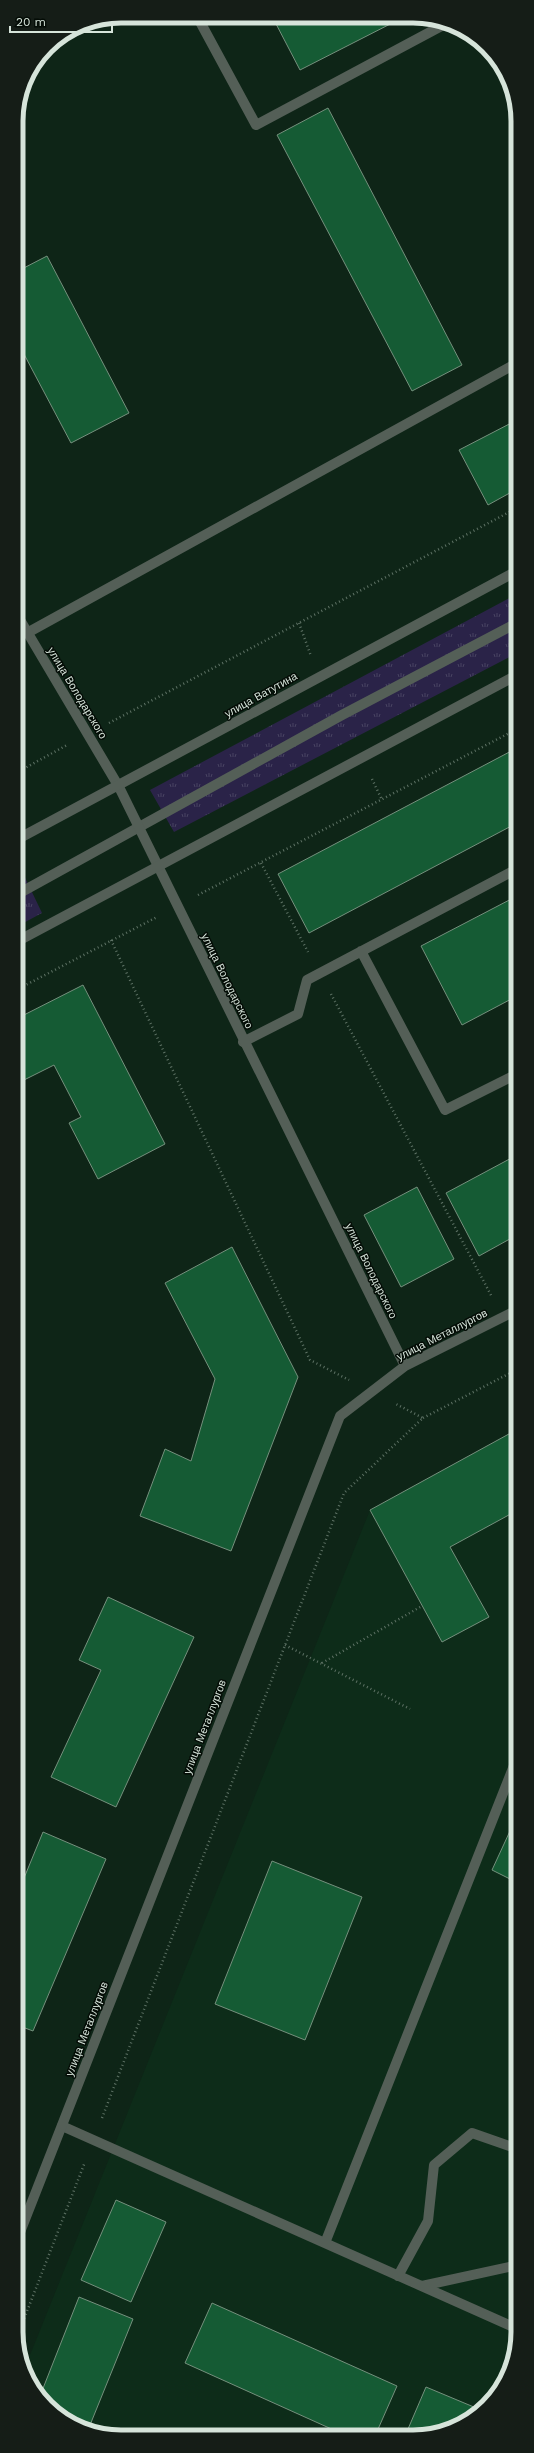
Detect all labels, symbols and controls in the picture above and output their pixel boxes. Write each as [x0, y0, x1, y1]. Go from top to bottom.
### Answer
scale bar [10, 8, 112, 34]
text: 20 m [16, 15, 46, 29]
street label: улица Володарского [44, 645, 110, 741]
street label: улица Ватутина [222, 669, 300, 720]
street label: улица Володарского [198, 931, 256, 1031]
street label: улица Володарского [342, 1221, 400, 1321]
street label: улица Металлургов [394, 1306, 490, 1364]
street label: улица Металлургов [181, 1678, 229, 1776]
street label: улица Металлургов [63, 1980, 111, 2078]

